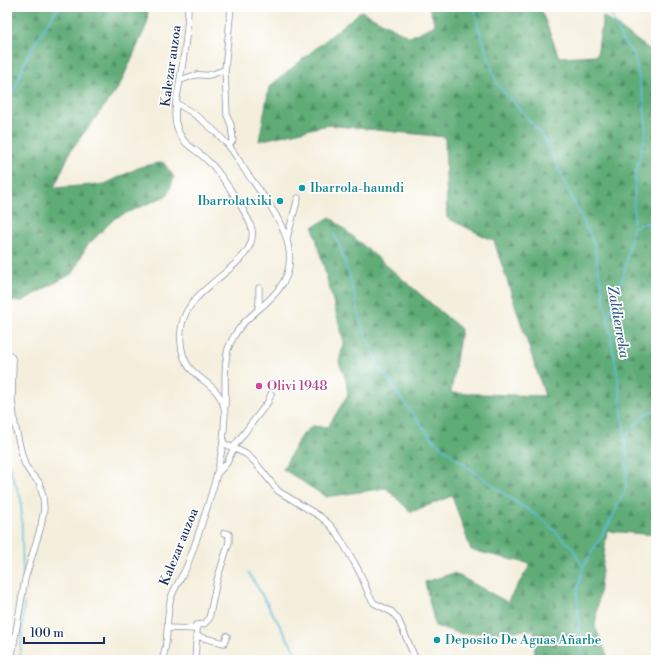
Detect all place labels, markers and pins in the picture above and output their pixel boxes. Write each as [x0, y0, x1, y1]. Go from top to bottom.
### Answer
place label: Ibarrola-haundi [310, 180, 404, 196]
marker: Ibarrola-haundi [297, 183, 307, 193]
place label: Ibarrolatxiki [197, 193, 272, 209]
marker: Ibarrolatxiki [275, 196, 285, 206]
place label: Olivi 1948 [267, 378, 327, 394]
marker: Olivi 1948 [254, 381, 264, 391]
place label: Deposito De Aguas Añarbe [445, 632, 602, 648]
marker: Deposito De Aguas Añarbe [432, 635, 442, 645]

